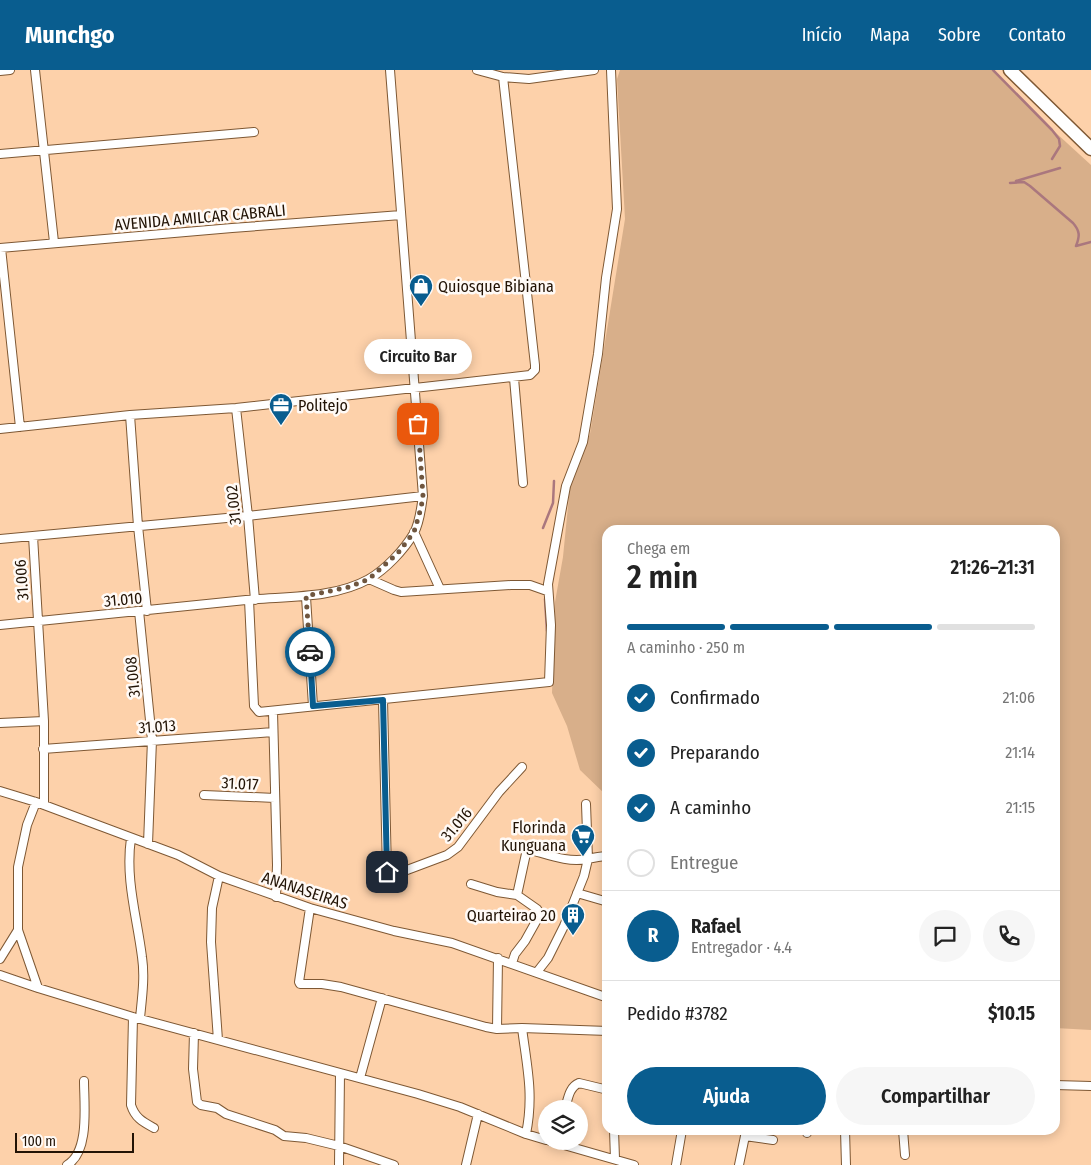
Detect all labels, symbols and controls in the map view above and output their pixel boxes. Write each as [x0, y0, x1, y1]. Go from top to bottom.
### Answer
text: Munchgo [25, 21, 115, 49]
text: Início [802, 24, 842, 46]
text: Mapa [870, 24, 910, 46]
text: Sobre [938, 24, 981, 46]
text: Contato [1009, 24, 1066, 46]
street label: AVENIDA AMILCAR CABRALI [113, 201, 287, 234]
shop icon: Quiosque Bibiana [408, 273, 434, 307]
place label: Quiosque Bibiana [438, 277, 554, 296]
callout: Circuito Bar [364, 339, 472, 374]
text: Circuito Bar [380, 347, 456, 366]
office icon: Politejo [268, 392, 294, 426]
place label: Politejo [298, 396, 348, 415]
pin [397, 403, 439, 445]
icon: bag [404, 410, 432, 438]
street label: 31.002 [222, 484, 245, 526]
text: Chega em [627, 539, 690, 558]
text: 21:26–21:31 [951, 556, 1035, 579]
text: 2 min [627, 558, 698, 596]
street label: 31.006 [11, 559, 32, 601]
street label: 31.010 [103, 588, 143, 611]
courier [285, 627, 335, 677]
icon: car [296, 638, 324, 666]
text: A caminho · 250 m [627, 638, 745, 657]
street label: 31.008 [121, 656, 144, 698]
icon: check [627, 684, 655, 712]
text: Confirmado [670, 686, 760, 709]
text: 21:06 [1002, 688, 1035, 707]
street label: 31.013 [138, 716, 176, 737]
icon: check [627, 739, 655, 767]
text: Preparando [670, 741, 760, 764]
text: 21:14 [1005, 743, 1035, 762]
street label: 31.017 [221, 773, 259, 794]
icon: check [627, 794, 655, 822]
text: A caminho [670, 796, 751, 819]
text: 21:15 [1006, 798, 1035, 817]
street label: 31.016 [437, 803, 476, 845]
place label: Florinda Kunguana [501, 818, 566, 855]
supermarket icon: Florinda Kunguana [570, 823, 596, 857]
pin [366, 851, 408, 893]
text: Entregue [670, 851, 739, 874]
icon: home [373, 858, 401, 886]
street label: ANANASEIRAS [259, 868, 350, 913]
building icon: Quarteirao 20 [560, 902, 586, 936]
place label: Quarteirao 20 [467, 906, 556, 925]
button: chat [919, 910, 971, 962]
button: phone [983, 910, 1035, 962]
text: Rafael [691, 915, 741, 938]
text: R [648, 924, 658, 947]
text: Entregador · 4.4 [691, 938, 792, 957]
text: Pedido #3782 [627, 1002, 728, 1025]
text: $10.15 [988, 1002, 1035, 1025]
button: Ajuda [627, 1067, 826, 1125]
button: Compartilhar [836, 1067, 1035, 1125]
map controls [538, 1100, 588, 1150]
button: layers [538, 1100, 588, 1150]
scale bar [15, 1130, 134, 1153]
text: 100 m [22, 1133, 56, 1150]

